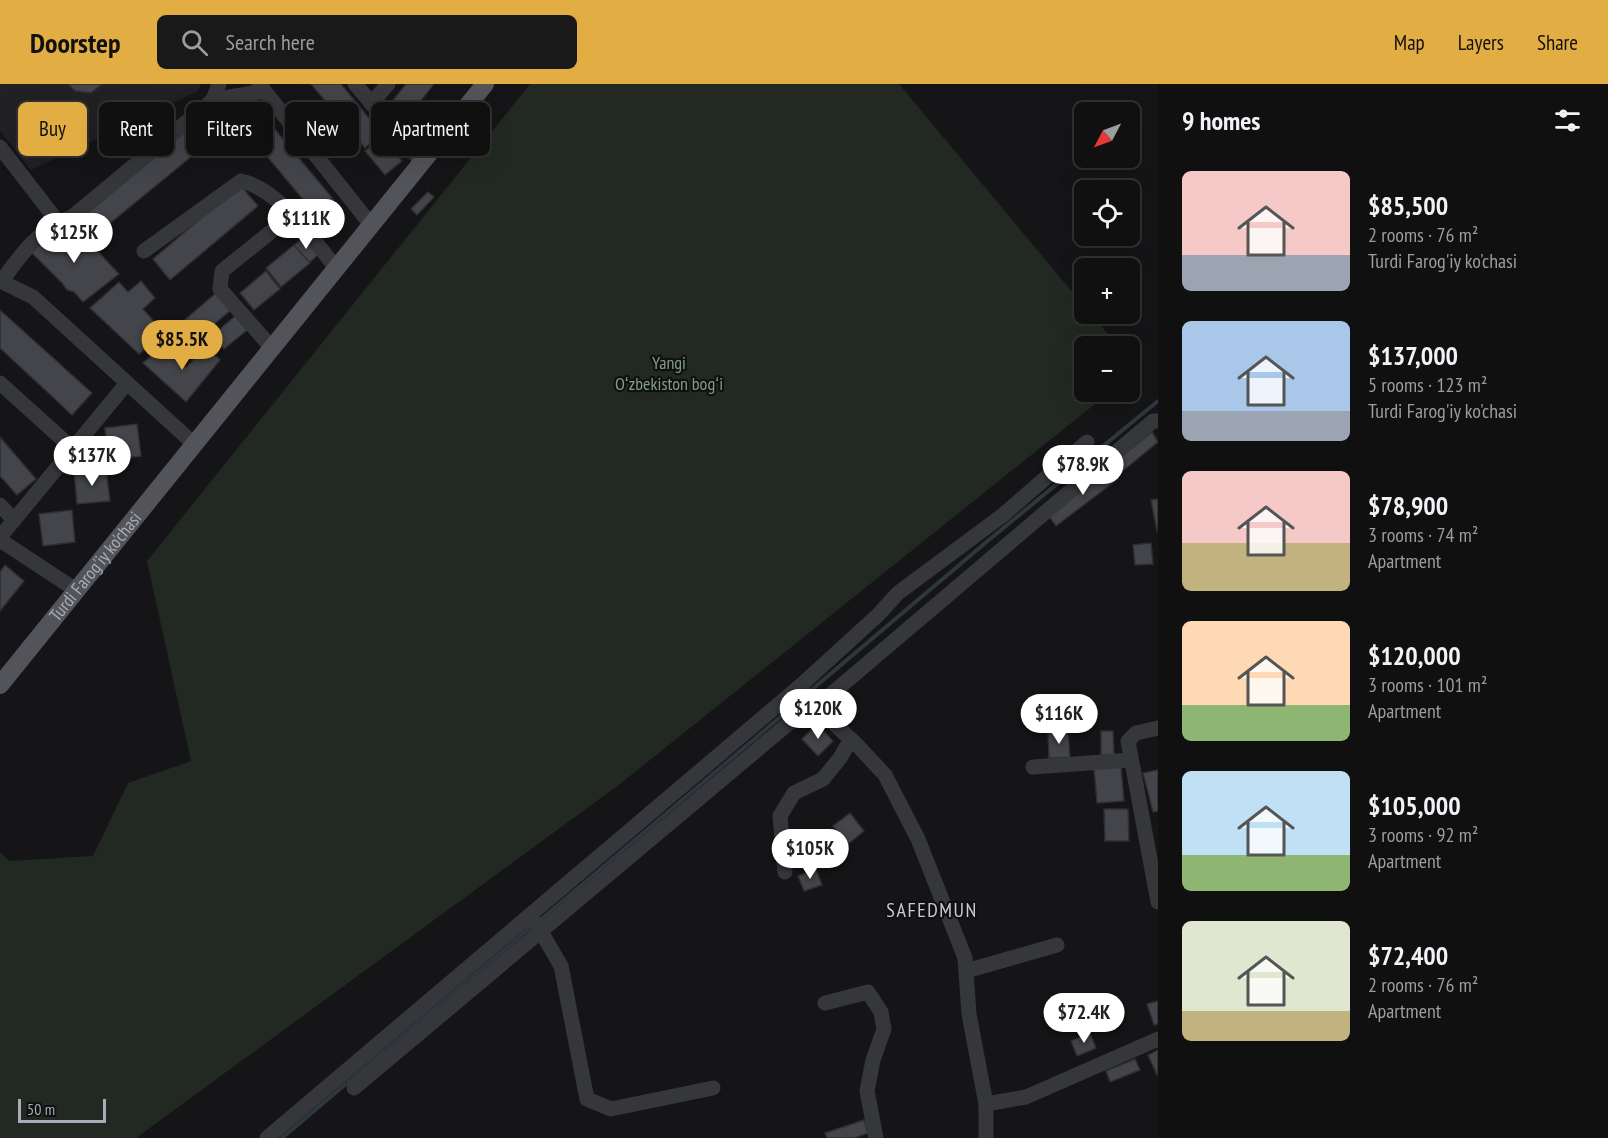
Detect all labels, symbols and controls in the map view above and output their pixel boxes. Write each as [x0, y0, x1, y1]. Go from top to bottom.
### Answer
search box [157, 15, 577, 69]
text: Doorstep [30, 24, 121, 61]
icon: search [178, 26, 211, 59]
text: Search here [226, 28, 315, 56]
text: Map [1394, 29, 1425, 56]
text: Layers [1458, 29, 1504, 56]
text: Share [1537, 29, 1578, 56]
chip: Buy [18, 102, 87, 156]
chip: Rent [99, 102, 174, 156]
chip: Filters [186, 102, 273, 156]
chip: New [285, 102, 359, 156]
chip: Apartment [371, 102, 490, 156]
north arrow [1074, 102, 1140, 168]
map controls [1074, 102, 1140, 402]
text: 9 homes [1182, 104, 1260, 137]
icon: filters [1551, 104, 1584, 137]
button: locate [1074, 180, 1140, 246]
text: $85,500 [1368, 189, 1448, 222]
icon: home [1230, 195, 1302, 267]
pin: $111K [264, 199, 348, 250]
text: $111K [282, 205, 330, 231]
pin: $125K [32, 213, 116, 264]
text: $125K [50, 219, 98, 245]
text: 2 rooms · 76 m² [1368, 222, 1478, 248]
text: Turdi Farog'iy ko'chasi [1368, 248, 1517, 274]
button: + [1074, 258, 1140, 324]
pin: $85.5K [133, 320, 231, 371]
text: $85.5K [156, 326, 208, 352]
button: − [1074, 336, 1140, 402]
text: $137,000 [1368, 339, 1458, 372]
icon: home [1230, 345, 1302, 417]
park label: Yangi Oʻzbekiston bogʻi [615, 351, 723, 395]
text: 5 rooms · 123 m² [1368, 372, 1487, 398]
text: Turdi Farog'iy ko'chasi [1368, 398, 1517, 424]
pin: $137K [50, 436, 134, 487]
text: $137K [68, 442, 116, 468]
pin: $78.9K [1034, 445, 1132, 496]
text: $78.9K [1057, 451, 1109, 477]
text: $78,900 [1368, 489, 1448, 522]
icon: home [1230, 495, 1302, 567]
street label: Turdi Farog'iy ko'chasi [44, 507, 146, 626]
text: 3 rooms · 74 m² [1368, 522, 1478, 548]
text: Apartment [1368, 548, 1441, 574]
text: $120,000 [1368, 639, 1461, 672]
icon: home [1230, 645, 1302, 717]
text: 3 rooms · 101 m² [1368, 672, 1487, 698]
pin: $120K [776, 689, 860, 740]
pin: $116K [1017, 694, 1101, 745]
text: $120K [794, 695, 842, 721]
text: Apartment [1368, 698, 1441, 724]
text: $116K [1035, 700, 1083, 726]
text: $105,000 [1368, 789, 1461, 822]
icon: home [1230, 795, 1302, 867]
text: 3 rooms · 92 m² [1368, 822, 1478, 848]
pin: $105K [768, 829, 852, 880]
text: $105K [786, 835, 834, 861]
text: Apartment [1368, 848, 1441, 874]
district label: SAFEDMUN [886, 897, 978, 923]
text: $72,400 [1368, 939, 1448, 972]
icon: home [1230, 945, 1302, 1017]
text: 2 rooms · 76 m² [1368, 972, 1478, 998]
pin: $72.4K [1035, 993, 1133, 1044]
text: Apartment [1368, 998, 1441, 1024]
text: $72.4K [1058, 999, 1110, 1025]
scale bar [18, 1096, 106, 1124]
text: 50 m [27, 1099, 55, 1119]

